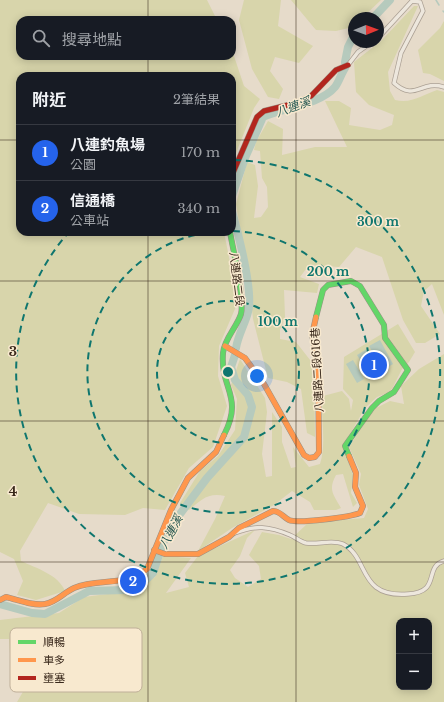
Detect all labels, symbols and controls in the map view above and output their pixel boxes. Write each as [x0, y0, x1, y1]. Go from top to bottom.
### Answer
north arrow [348, 12, 384, 48]
search box [16, 16, 236, 60]
icon: search [30, 27, 52, 49]
text: 搜尋地點 [62, 30, 122, 49]
text: 附近 [32, 90, 66, 111]
text: 2筆結果 [173, 91, 220, 108]
water label: 八連溪 [273, 93, 314, 120]
text: 八連釣魚場 [70, 135, 145, 154]
text: 1 [42, 144, 48, 161]
text: 170 m [181, 144, 220, 161]
text: 公園 [70, 156, 96, 173]
text: 信通橋 [70, 191, 115, 210]
text: 2 [41, 200, 49, 217]
text: 340 m [177, 200, 220, 217]
text: 公車站 [70, 212, 109, 229]
text: 300 m [357, 214, 400, 229]
street label: 八連路二段 [227, 251, 247, 307]
text: 200 m [307, 264, 350, 279]
text: 100 m [258, 314, 299, 329]
street label: 八連路二段616巷 [308, 327, 326, 413]
text: 3 [9, 343, 17, 360]
pin: 1 [361, 350, 387, 380]
centre of rings [221, 365, 235, 379]
your location [247, 366, 267, 386]
text: 4 [9, 483, 18, 500]
water label: 八連溪 [155, 511, 187, 551]
pin: 2 [120, 566, 146, 596]
map controls [396, 618, 432, 690]
button: + [396, 618, 432, 654]
legend [10, 628, 142, 692]
text: 順暢 [43, 635, 65, 649]
text: 車多 [43, 653, 65, 667]
button: − [396, 654, 432, 690]
text: 壅塞 [43, 671, 65, 685]

